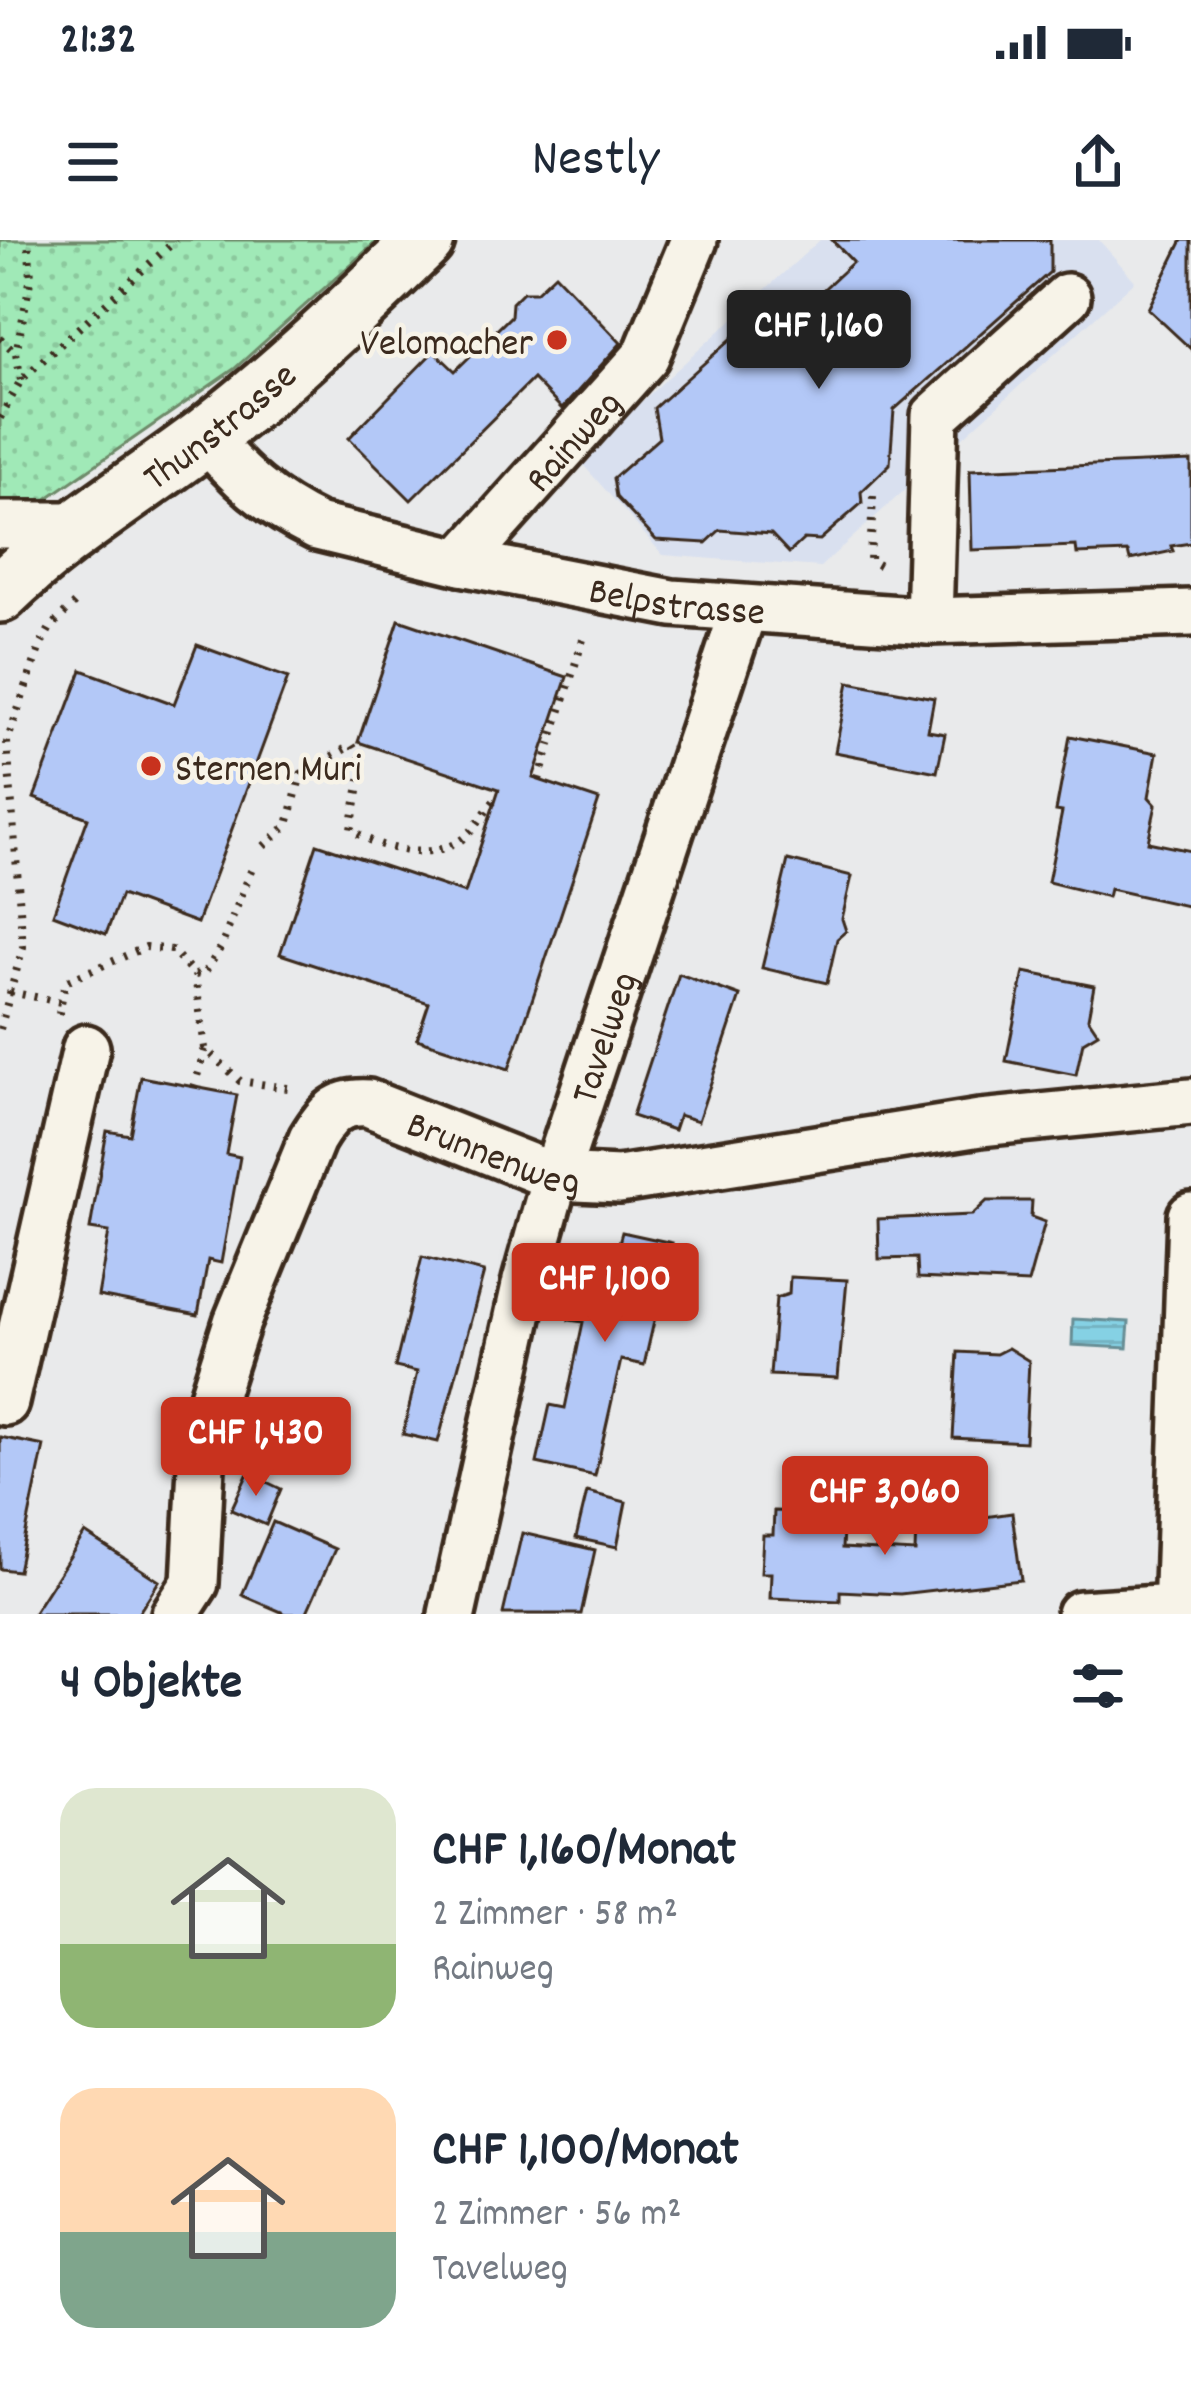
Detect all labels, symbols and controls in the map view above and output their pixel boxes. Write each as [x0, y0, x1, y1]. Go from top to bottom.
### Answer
text: 21:32 [60, 10, 137, 74]
text: Nestly [532, 124, 659, 201]
icon: menu [60, 129, 126, 195]
icon: share [1065, 129, 1131, 195]
pin: CHF 1,160 [682, 290, 956, 392]
text: CHF 1,160 [754, 301, 884, 356]
place label: Velomacher [360, 319, 534, 374]
marker: Velomacher [544, 327, 570, 353]
street label: Thunstrasse [134, 352, 311, 507]
street label: Rainweg [515, 380, 637, 507]
street label: Belpstrasse [584, 566, 766, 643]
place label: Sternen Muri [175, 745, 362, 800]
marker: Sternen Muri [138, 753, 164, 779]
street label: Tavelweg [560, 965, 655, 1112]
street label: Brunnenweg [397, 1100, 580, 1212]
pin: CHF 1,100 [468, 1243, 742, 1345]
text: CHF 1,100 [539, 1254, 671, 1309]
pin: CHF 1,430 [119, 1397, 393, 1499]
text: CHF 1,430 [188, 1408, 324, 1463]
pin: CHF 3,060 [748, 1456, 1022, 1558]
text: CHF 3,060 [809, 1467, 961, 1522]
text: 4 Objekte [60, 1650, 242, 1722]
icon: filters [1065, 1653, 1131, 1719]
text: CHF 1,160/Monat [432, 1817, 736, 1889]
icon: home [156, 1836, 300, 1980]
text: 2 Zimmer · 58 m² [432, 1889, 678, 1944]
text: Rainweg [432, 1944, 554, 1999]
text: CHF 1,100/Monat [432, 2117, 739, 2189]
icon: home [156, 2136, 300, 2280]
text: 2 Zimmer · 56 m² [432, 2189, 681, 2244]
text: Tavelweg [432, 2244, 568, 2299]

